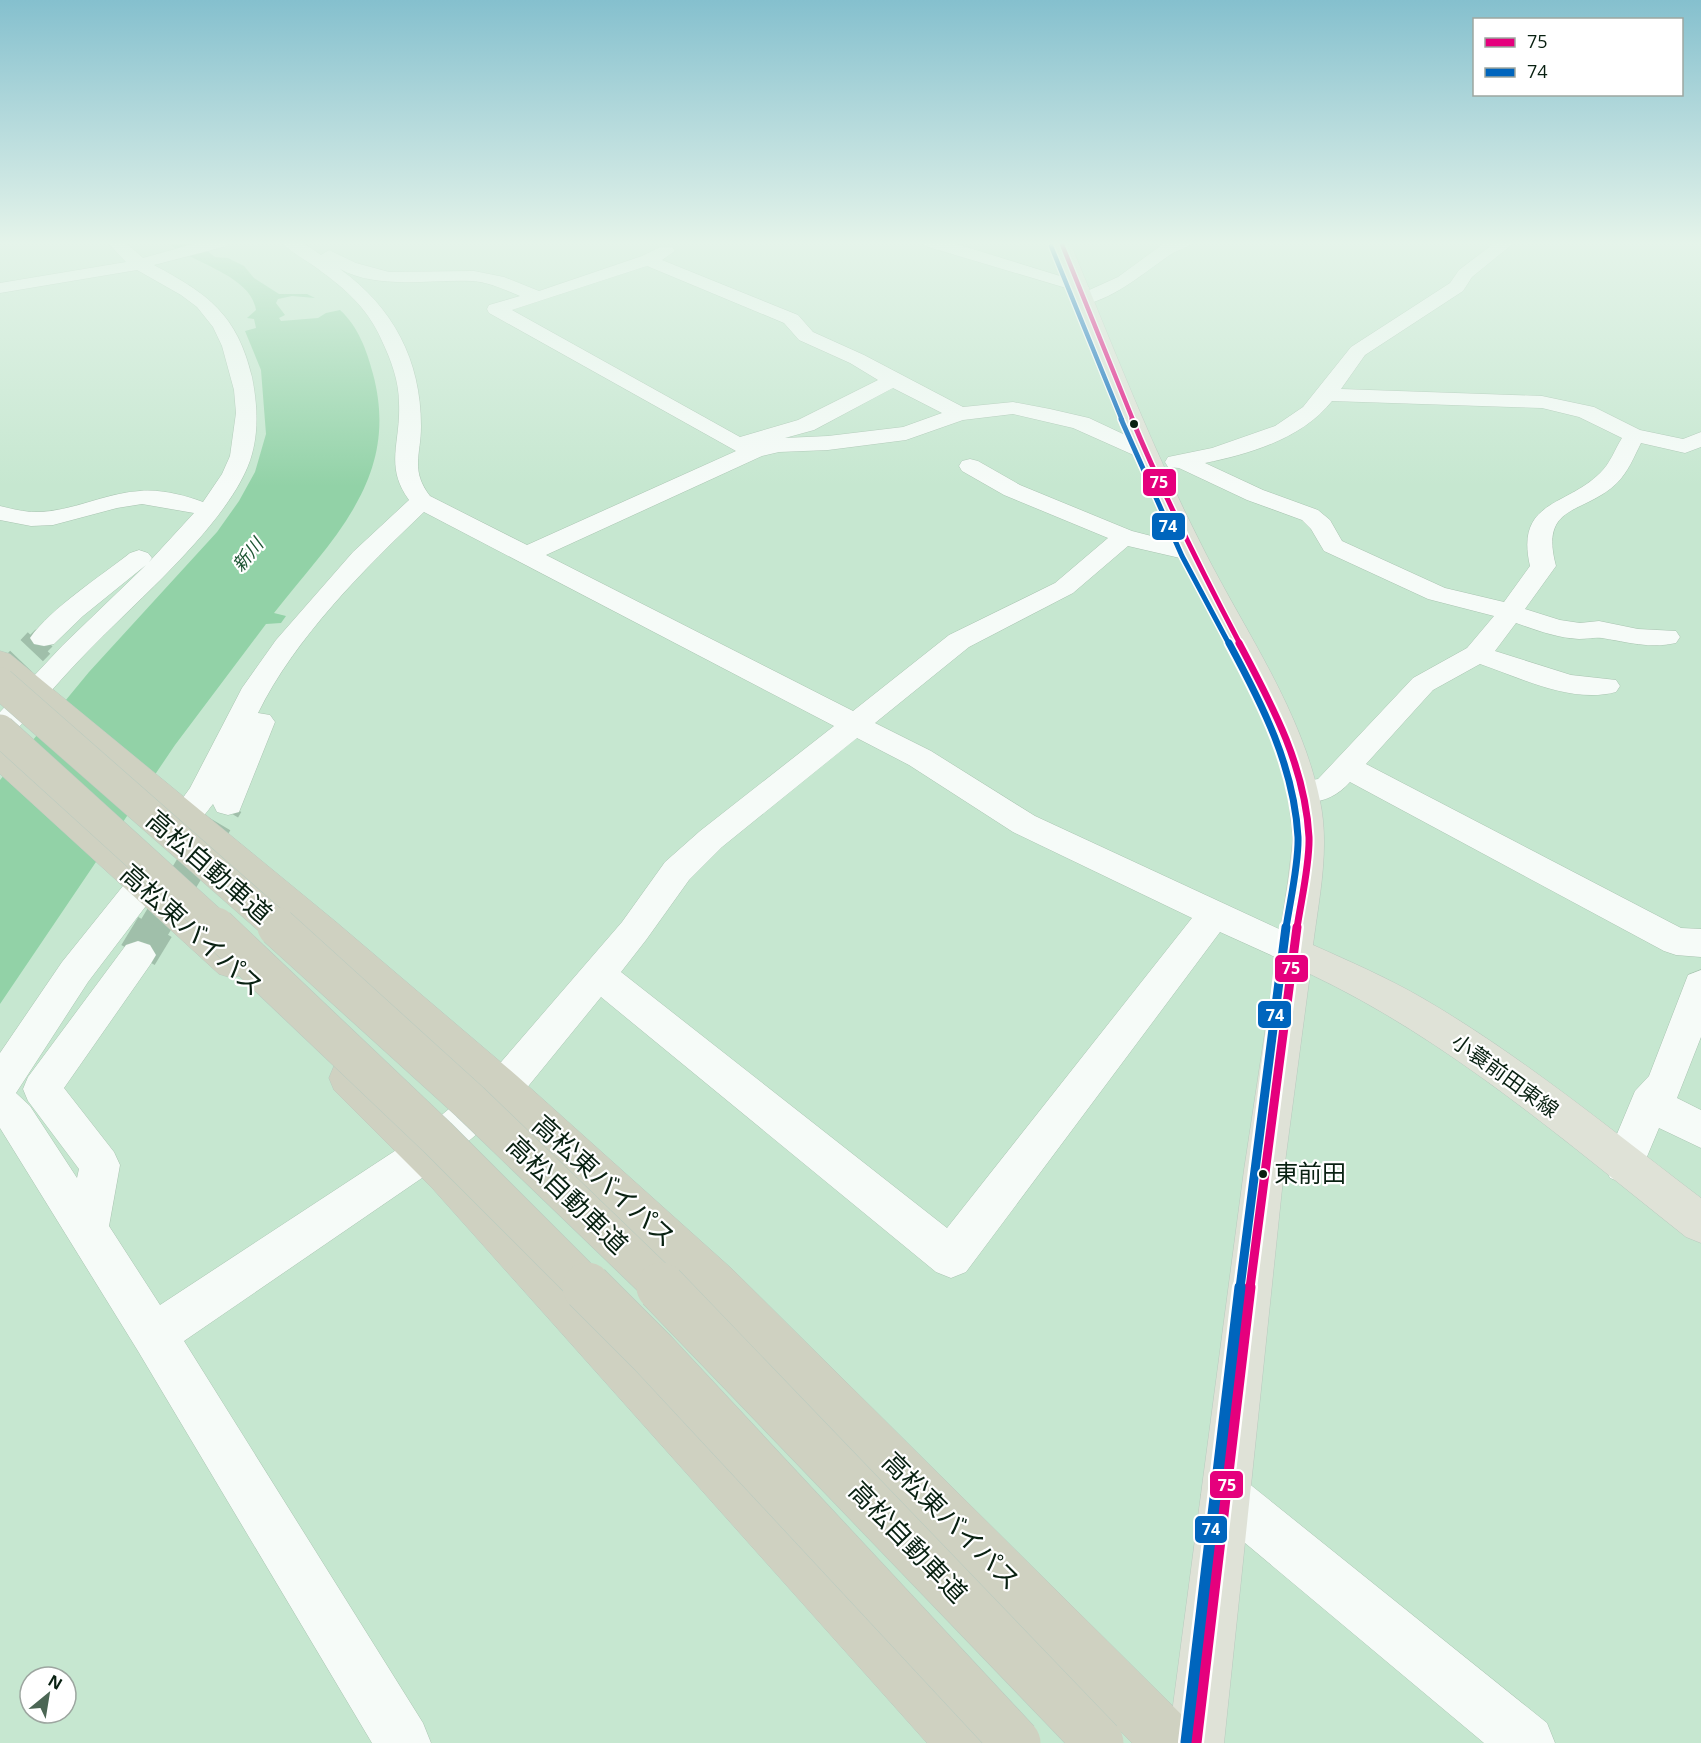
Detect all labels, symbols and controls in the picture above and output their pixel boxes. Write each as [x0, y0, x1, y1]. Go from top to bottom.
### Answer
legend [1473, 18, 1683, 96]
text: 75 [1527, 29, 1548, 53]
text: 74 [1527, 59, 1548, 83]
unlabelled marker [1128, 418, 1140, 430]
line badge: 75 [1142, 468, 1177, 497]
text: 75 [1150, 471, 1168, 493]
line badge: 74 [1151, 512, 1186, 541]
text: 74 [1159, 515, 1177, 537]
water label: 新川 [227, 531, 269, 576]
street label: 高松自動車道 [139, 801, 280, 931]
street label: 高松東バイパス [113, 855, 272, 1003]
line badge: 75 [1274, 954, 1309, 983]
text: 75 [1282, 957, 1300, 979]
line badge: 74 [1257, 1000, 1292, 1029]
text: 74 [1266, 1004, 1284, 1026]
street label: 小蓑前田東線 [1446, 1027, 1565, 1124]
street label: 高松東バイパス [525, 1106, 684, 1254]
street label: 高松自動車道 [499, 1127, 636, 1261]
place label: 東前田 [1274, 1156, 1346, 1189]
marker: 東前田 [1257, 1168, 1269, 1180]
street label: 高松東バイパス [875, 1443, 1029, 1597]
line badge: 75 [1209, 1470, 1244, 1499]
street label: 高松自動車道 [842, 1473, 976, 1610]
text: 75 [1218, 1474, 1236, 1496]
line badge: 74 [1194, 1515, 1228, 1544]
text: 74 [1202, 1518, 1220, 1540]
north arrow [18, 1665, 78, 1725]
text: N [44, 1669, 67, 1695]

